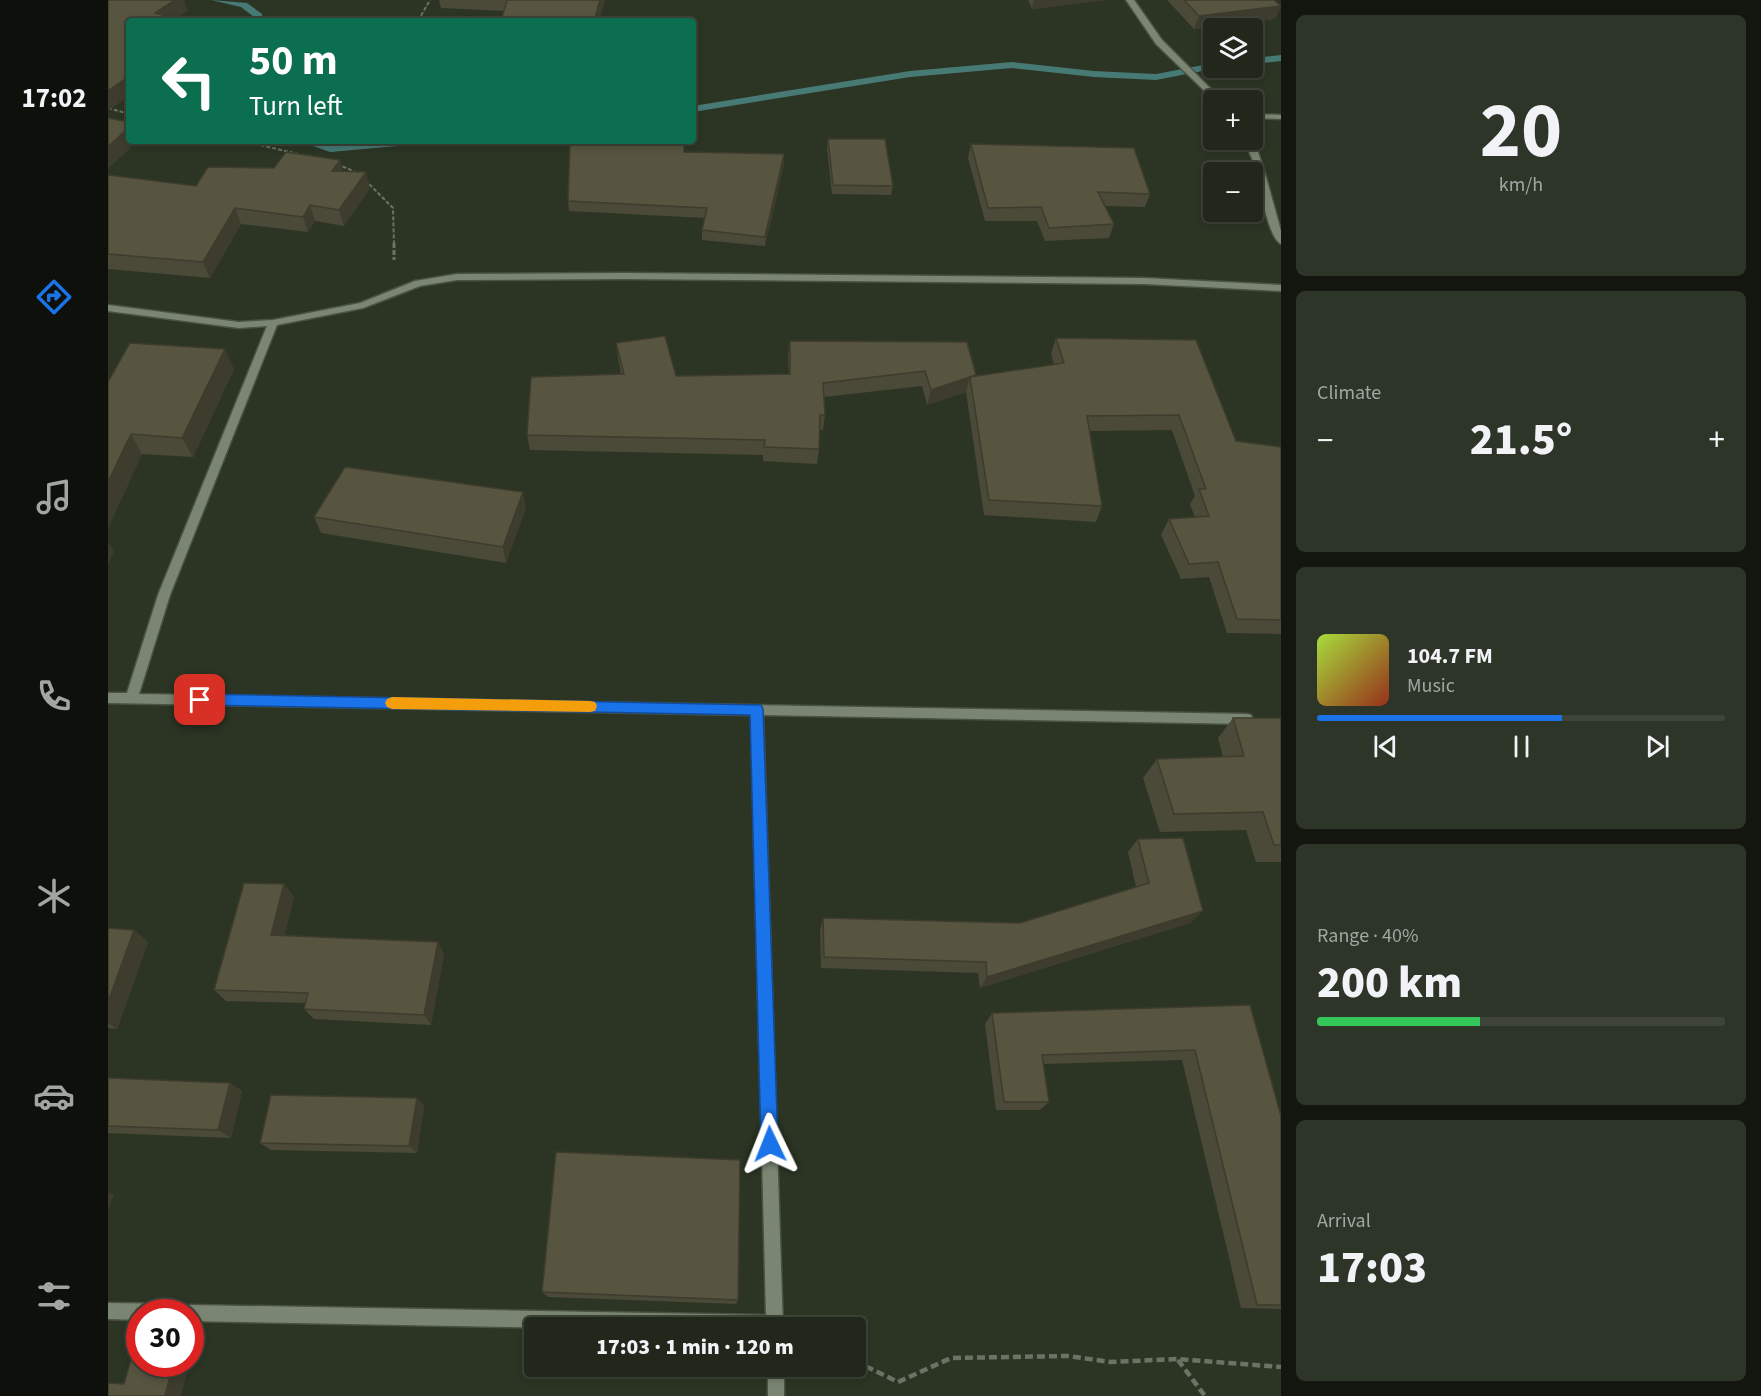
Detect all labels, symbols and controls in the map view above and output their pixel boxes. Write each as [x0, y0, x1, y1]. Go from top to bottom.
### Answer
map controls [1203, 18, 1263, 222]
button: layers [1203, 18, 1263, 78]
text: 50 m [249, 31, 338, 91]
icon: left [150, 42, 228, 120]
text: 20 [1480, 76, 1562, 187]
text: 17:02 [21, 79, 87, 118]
text: Turn left [249, 87, 343, 126]
button: + [1203, 90, 1263, 150]
button: − [1203, 162, 1263, 222]
text: km/h [1499, 171, 1543, 199]
icon: directions [33, 276, 75, 318]
text: Climate [1317, 379, 1381, 407]
text: 21.5° [1470, 408, 1572, 472]
text: − [1317, 417, 1333, 464]
text: + [1709, 417, 1725, 464]
icon: music [33, 476, 75, 518]
text: 104.7 FM [1407, 640, 1493, 672]
text: Music [1407, 672, 1455, 700]
pin [174, 674, 225, 725]
icon: phone [33, 675, 75, 717]
icon: arrive [183, 683, 216, 716]
icon: previous [1369, 730, 1402, 763]
icon: pause [1505, 730, 1538, 763]
icon: next [1641, 730, 1674, 763]
icon: climate [33, 875, 75, 917]
text: Range · 40% [1317, 922, 1418, 950]
text: 200 km [1317, 951, 1462, 1015]
icon: car [33, 1075, 75, 1117]
position arrow [738, 1112, 802, 1176]
text: Arrival [1317, 1207, 1371, 1235]
text: 17:03 [1317, 1236, 1427, 1300]
icon: filters [33, 1275, 75, 1317]
speed limit sign: 30 [126, 1299, 204, 1377]
text: 17:03 · 1 min · 120 m [596, 1331, 794, 1363]

